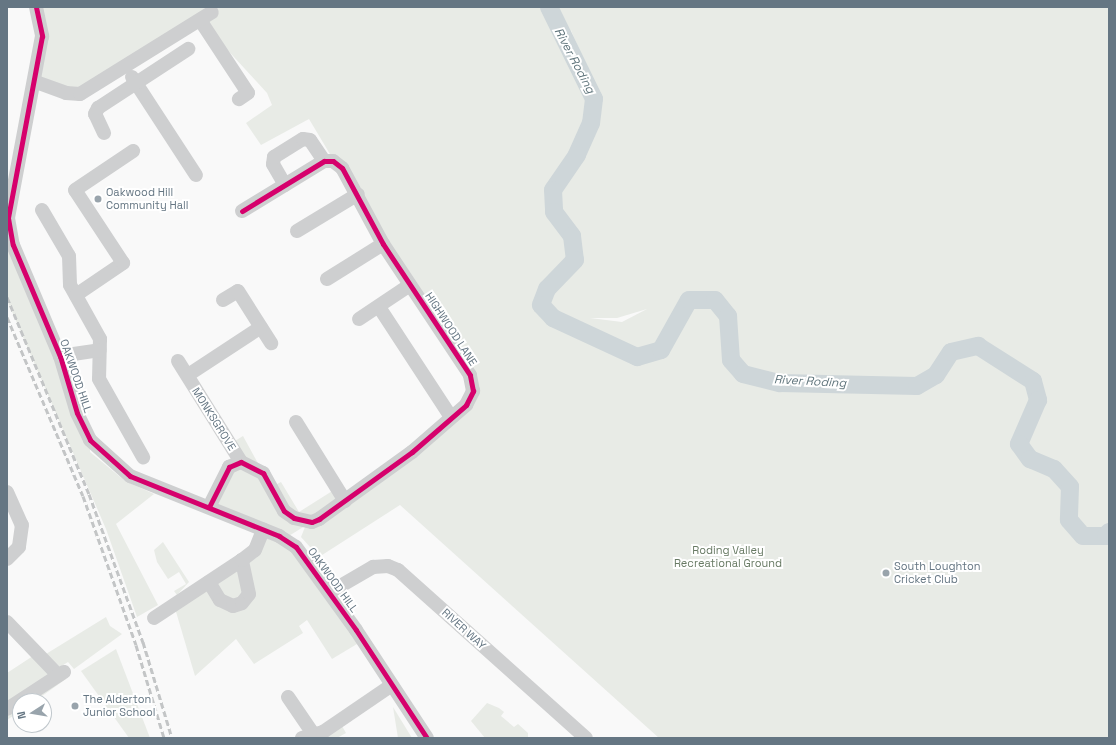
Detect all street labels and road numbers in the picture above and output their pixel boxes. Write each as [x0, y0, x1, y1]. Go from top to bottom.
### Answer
street label: HIGHWOOD LANE [422, 290, 480, 368]
street label: OAKWOOD HILL [57, 337, 95, 415]
street label: MONKSGROVE [189, 385, 239, 453]
street label: OAKWOOD HILL [305, 545, 361, 615]
street label: RIVER WAY [439, 606, 489, 652]

